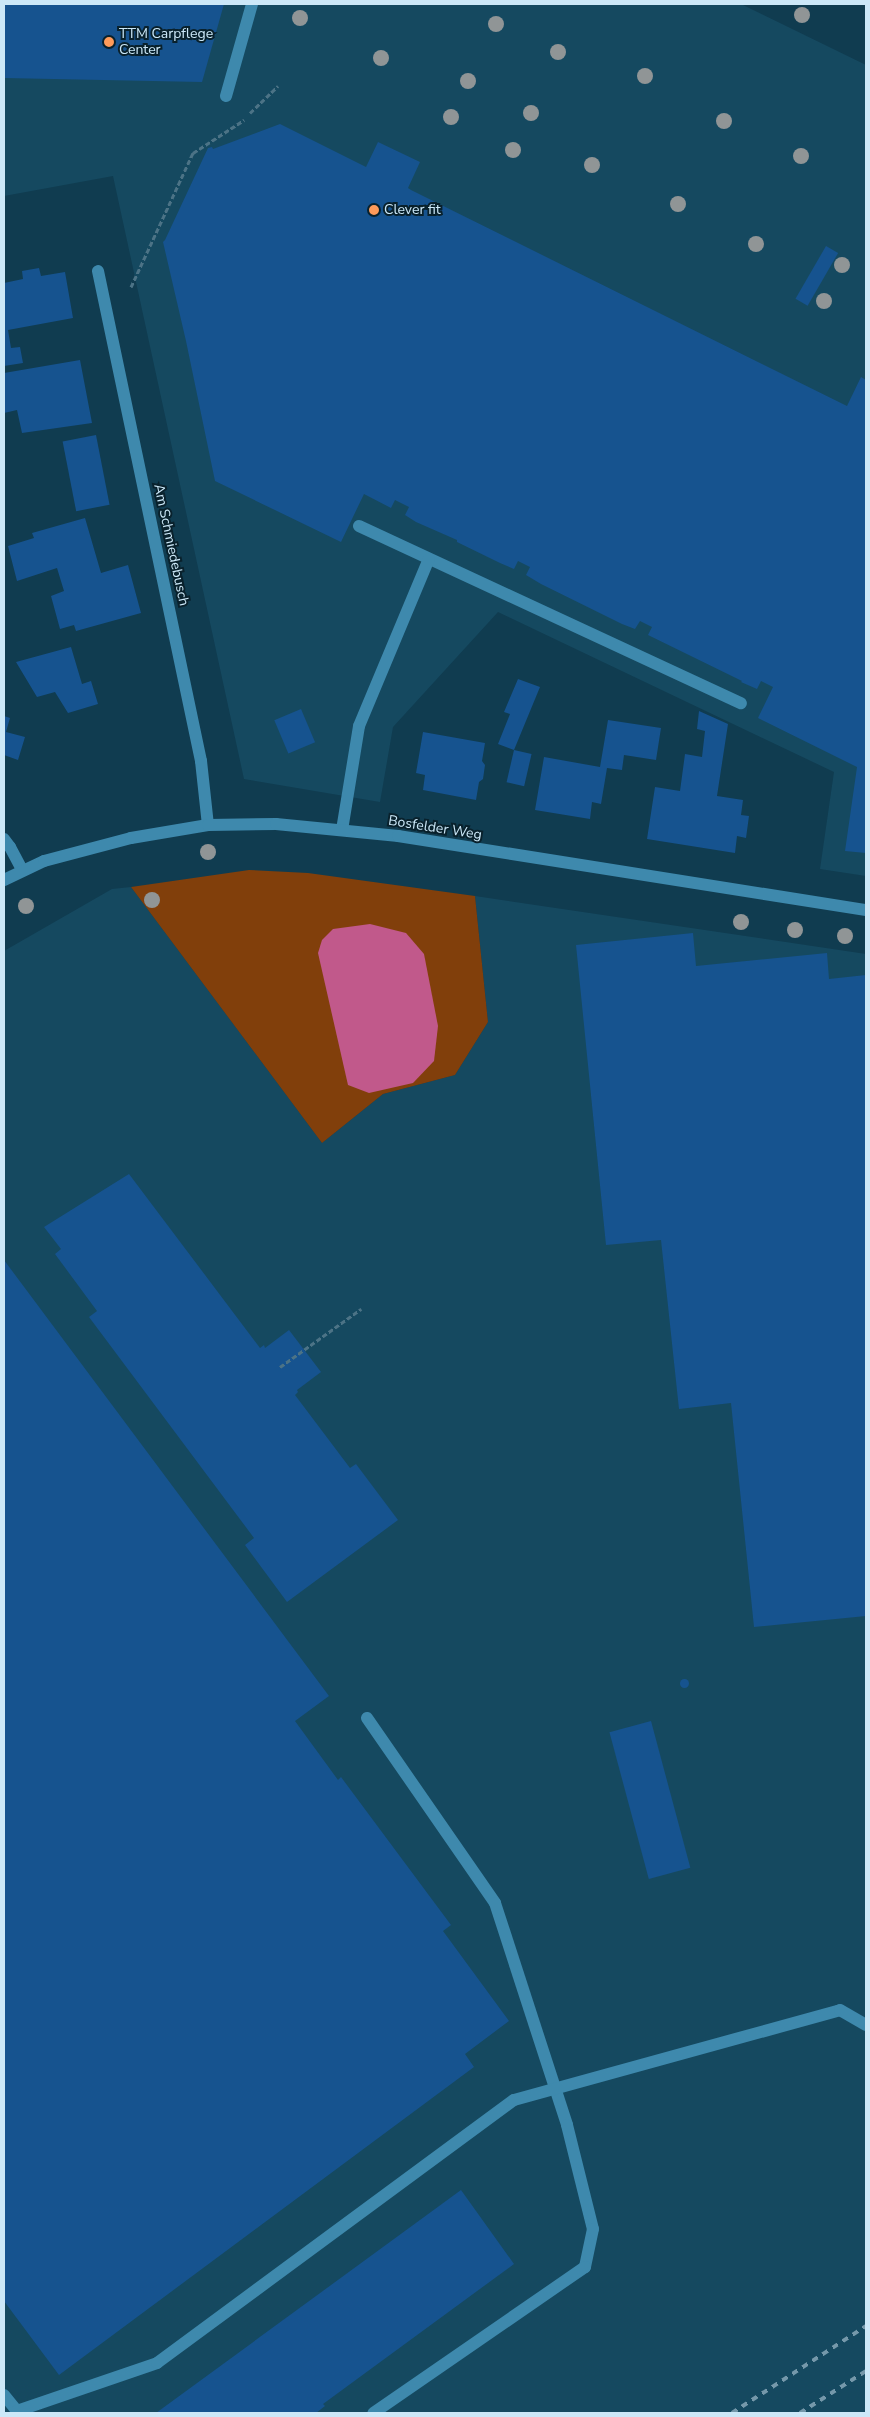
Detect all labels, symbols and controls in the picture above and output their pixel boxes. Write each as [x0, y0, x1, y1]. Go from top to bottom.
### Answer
place label: TTM Carpflege Center [119, 26, 213, 58]
marker: TTM Carpflege Center [103, 36, 115, 48]
place label: Clever fit [384, 202, 441, 218]
marker: Clever fit [368, 204, 380, 216]
street label: Am Schmiedebusch [150, 482, 192, 608]
street label: Bosfelder Weg [387, 812, 483, 844]

